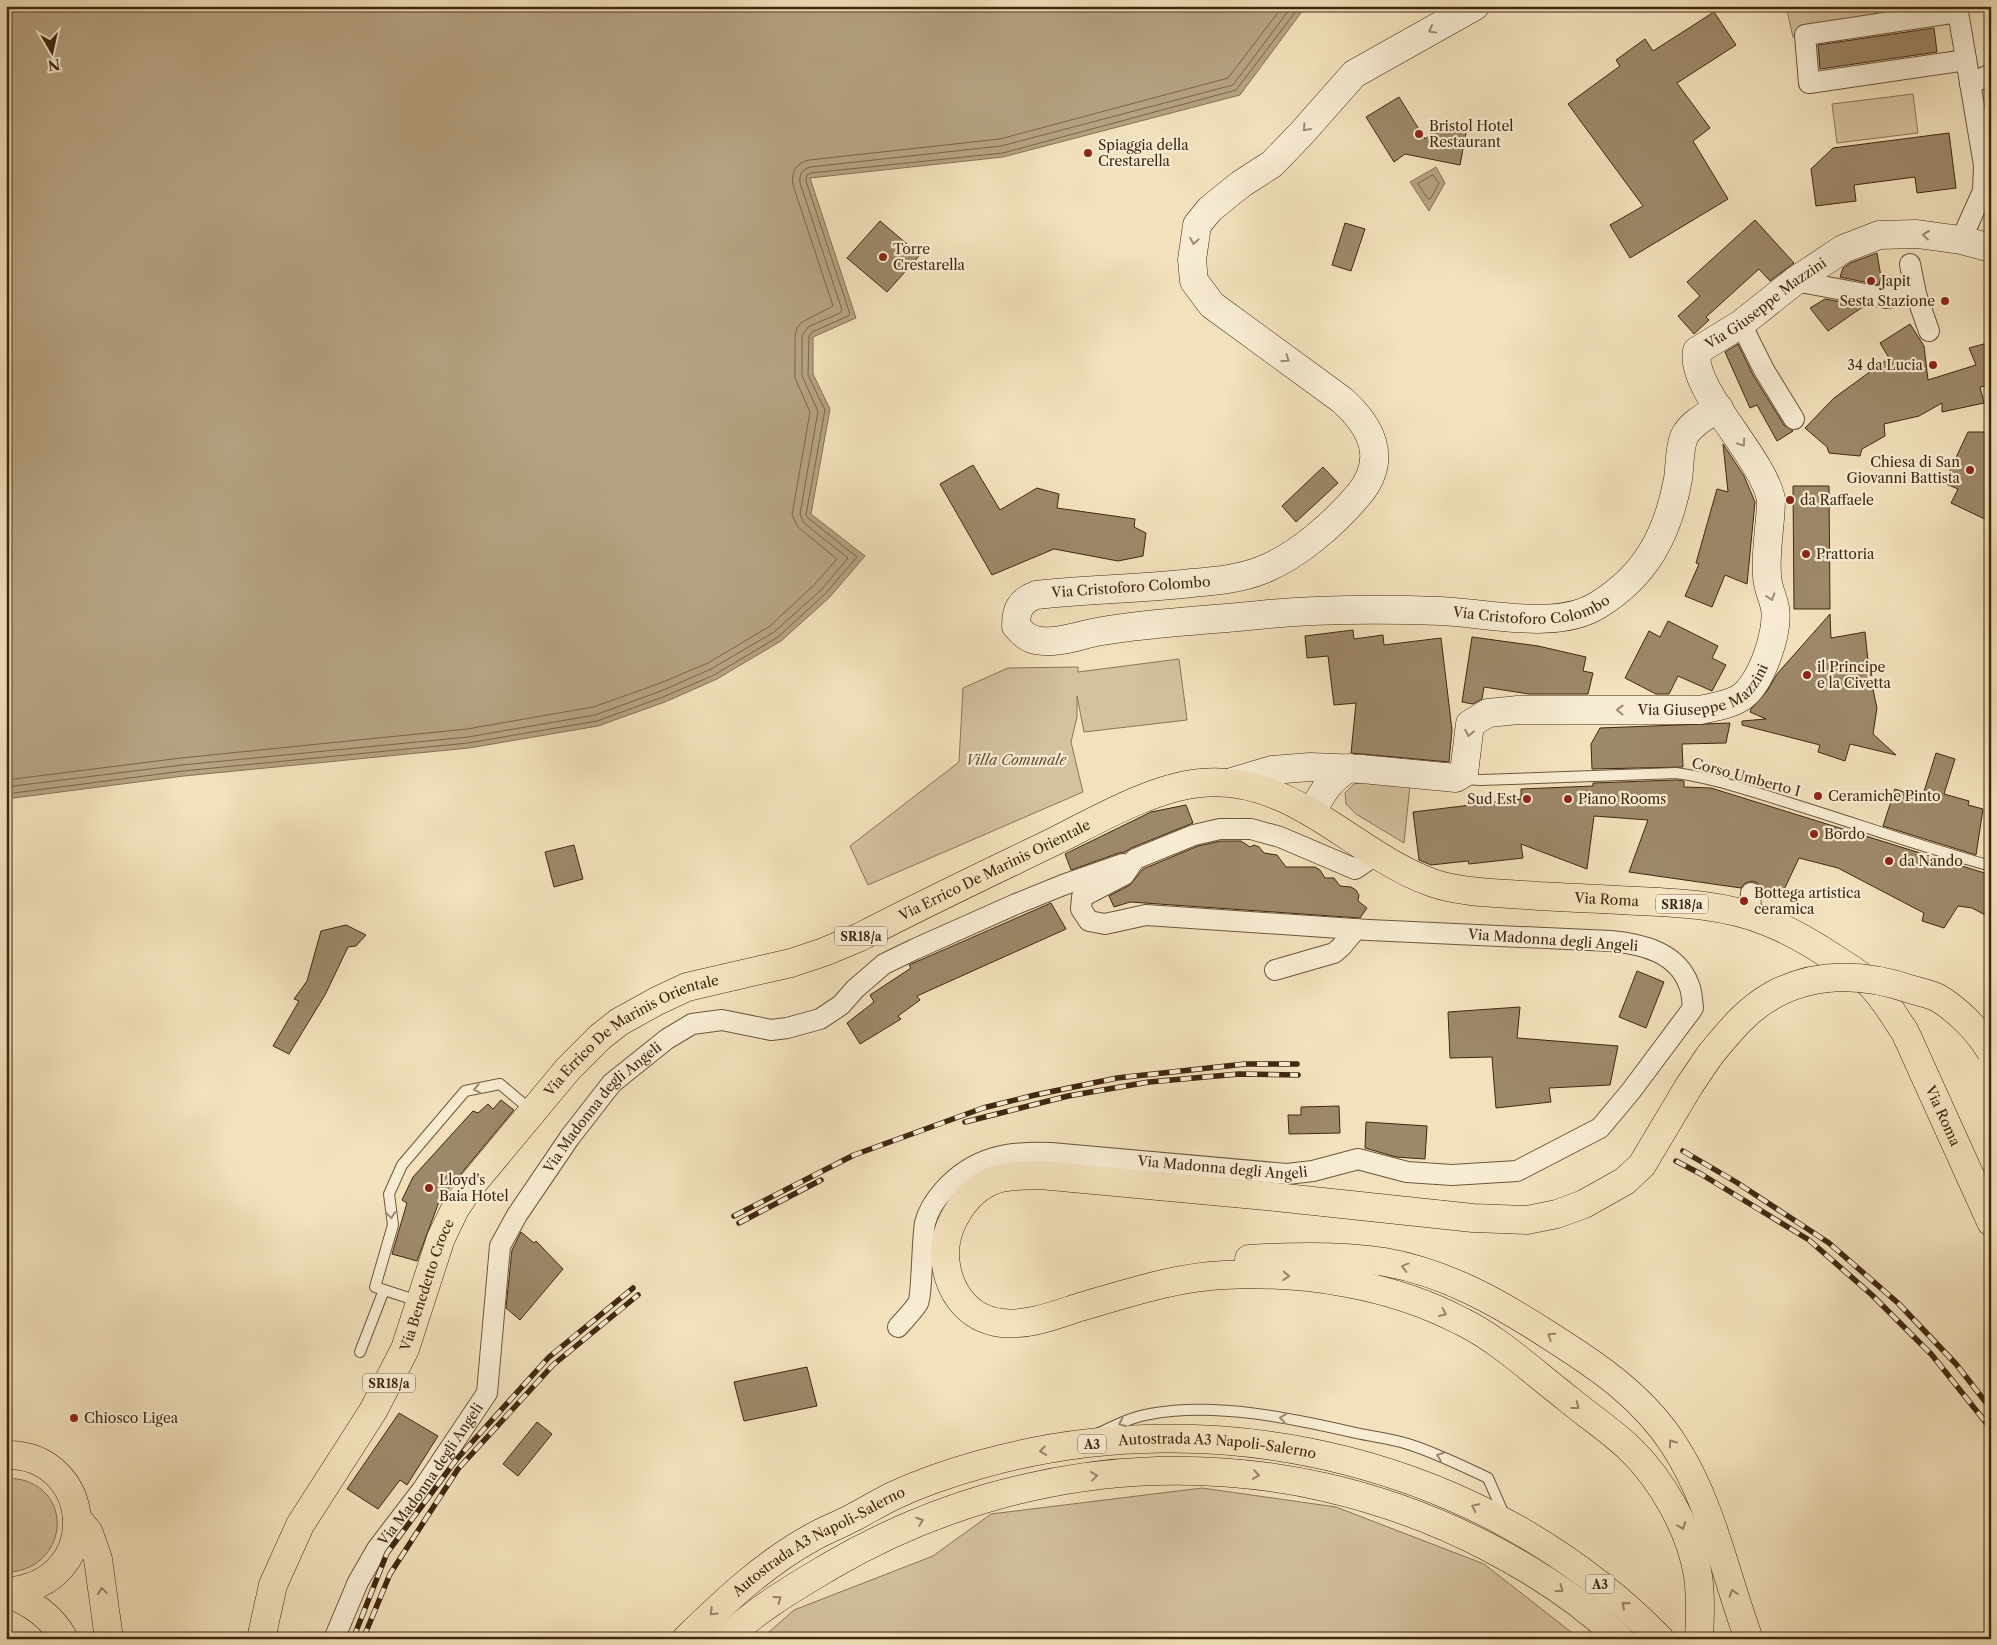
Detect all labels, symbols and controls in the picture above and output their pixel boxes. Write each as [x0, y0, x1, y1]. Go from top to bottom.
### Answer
one-way arrow [1429, 23, 1438, 33]
north arrow [28, 28, 78, 78]
text: N [47, 55, 61, 75]
place label: Bristol Hotel Restaurant [1429, 117, 1514, 151]
one-way arrow [1303, 123, 1312, 132]
marker: Bristol Hotel Restaurant [1413, 128, 1425, 140]
place label: Spiaggia della Crestarella [1098, 136, 1189, 170]
marker: Spiaggia della Crestarella [1082, 147, 1094, 159]
one-way arrow [1921, 230, 1929, 241]
one-way arrow [1190, 236, 1200, 245]
place label: Torre Crestarella [893, 240, 966, 274]
marker: Torre Crestarella [877, 251, 889, 263]
street label: Via Giuseppe Mazzini [1701, 254, 1830, 353]
place label: Japit [1879, 272, 1911, 290]
marker: Japit [1865, 275, 1877, 287]
place label: Sesta Stazione [1839, 292, 1935, 310]
marker: Sesta Stazione [1939, 295, 1951, 307]
one-way arrow [1280, 354, 1289, 362]
place label: 34 da Lucia [1847, 356, 1924, 374]
marker: 34 da Lucia [1927, 359, 1939, 371]
one-way arrow [1736, 438, 1746, 447]
place label: Chiesa di San Giovanni Battista [1847, 453, 1961, 487]
marker: Chiesa di San Giovanni Battista [1964, 464, 1976, 476]
place label: da Raffaele [1800, 491, 1874, 509]
marker: da Raffaele [1784, 494, 1796, 506]
place label: Prattoria [1816, 545, 1875, 563]
marker: Prattoria [1800, 548, 1812, 560]
street label: Via Cristoforo Colombo [1050, 572, 1211, 602]
street label: Via Cristoforo Colombo [1451, 591, 1613, 628]
one-way arrow [1766, 593, 1776, 601]
place label: il Principe e la Civetta [1817, 658, 1892, 692]
street label: Via Giuseppe Mazzini [1637, 661, 1772, 719]
marker: il Principe e la Civetta [1801, 669, 1813, 681]
one-way arrow [1616, 705, 1624, 715]
one-way arrow [1464, 728, 1474, 737]
park label: Villa Comunale [966, 751, 1068, 769]
street label: Corso Umberto I [1690, 754, 1802, 800]
place label: Ceramiche Pinto [1828, 787, 1941, 805]
place label: Sud Est [1467, 790, 1517, 808]
place label: Piano Rooms [1578, 790, 1666, 808]
marker: Ceramiche Pinto [1812, 790, 1824, 802]
marker: Sud Est [1521, 793, 1533, 805]
marker: Piano Rooms [1562, 793, 1574, 805]
street label: Via Errico De Marinis Orientale [895, 815, 1093, 925]
place label: Bordo [1824, 825, 1865, 843]
marker: Bordo [1808, 828, 1820, 840]
place label: da Nando [1899, 852, 1963, 870]
marker: da Nando [1883, 855, 1895, 867]
place label: Bottega artistica ceramica [1754, 884, 1861, 918]
street label: Via Roma [1573, 889, 1640, 910]
road number: SR18/a [1656, 894, 1708, 914]
marker: Bottega artistica ceramica [1738, 895, 1750, 907]
street label: Via Madonna degli Angeli [1466, 925, 1639, 955]
road number: SR18/a [835, 926, 887, 946]
street label: Via Errico De Marinis Orientale [540, 971, 721, 1101]
street label: Via Madonna degli Angeli [539, 1038, 665, 1177]
street label: Via Roma [1921, 1082, 1965, 1149]
one-way arrow [472, 1083, 481, 1093]
street label: Via Madonna degli Angeli [1136, 1152, 1308, 1183]
place label: Lloyd's Baia Hotel [439, 1171, 509, 1205]
marker: Lloyd's Baia Hotel [423, 1182, 435, 1194]
one-way arrow [385, 1212, 396, 1220]
street label: Via Benedetto Croce [396, 1216, 458, 1354]
one-way arrow [1402, 1263, 1410, 1273]
one-way arrow [1282, 1271, 1290, 1282]
one-way arrow [1438, 1306, 1447, 1317]
one-way arrow [1548, 1333, 1557, 1343]
road number: SR18/a [363, 1374, 415, 1392]
street label: Via Madonna degli Angeli [373, 1399, 487, 1550]
one-way arrow [1570, 1400, 1579, 1408]
place label: Chiosco Ligea [84, 1409, 179, 1427]
marker: Chiosco Ligea [68, 1412, 80, 1424]
one-way arrow [1278, 1413, 1287, 1423]
one-way arrow [1118, 1416, 1127, 1427]
street label: Autostrada A3 Napoli-Salerno [1117, 1430, 1318, 1463]
road number: A3 [1078, 1435, 1106, 1454]
one-way arrow [1669, 1439, 1678, 1449]
one-way arrow [1039, 1445, 1047, 1456]
one-way arrow [1436, 1452, 1445, 1462]
one-way arrow [1252, 1470, 1260, 1480]
one-way arrow [1090, 1471, 1098, 1482]
street label: Autostrada A3 Napoli-Salerno [728, 1483, 908, 1601]
one-way arrow [1471, 1503, 1480, 1513]
one-way arrow [916, 1517, 924, 1527]
one-way arrow [1676, 1521, 1686, 1529]
road number: A3 [1586, 1575, 1614, 1594]
one-way arrow [1554, 1583, 1564, 1592]
one-way arrow [97, 1586, 108, 1594]
one-way arrow [1729, 1589, 1739, 1597]
one-way arrow [772, 1596, 782, 1605]
one-way arrow [1621, 1602, 1630, 1611]
one-way arrow [710, 1606, 719, 1615]

